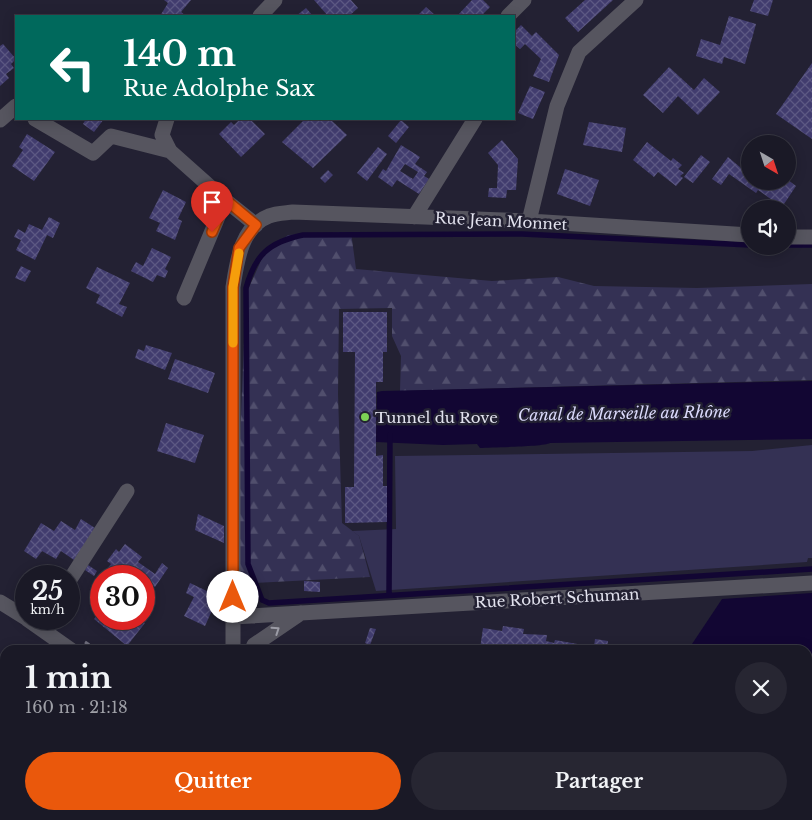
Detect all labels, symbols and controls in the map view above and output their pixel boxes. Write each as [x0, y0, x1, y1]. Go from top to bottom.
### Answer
text: 140 m [123, 32, 236, 75]
icon: left [40, 35, 105, 100]
text: Rue Adolphe Sax [123, 75, 315, 102]
north arrow [741, 135, 796, 190]
map controls [741, 135, 796, 255]
pin [191, 181, 233, 232]
icon: arrive [198, 188, 226, 216]
button: sound [741, 200, 796, 255]
street label: Rue Jean Monnet [434, 208, 568, 234]
water label: Canal de Marseille au Rhône [518, 401, 731, 425]
place label: Tunnel du Rove [375, 408, 498, 427]
marker: Tunnel du Rove [359, 411, 371, 423]
speed limit sign: 30 [90, 565, 155, 630]
position arrow [206, 570, 258, 622]
text: 25 [32, 576, 63, 607]
street label: Rue Robert Schuman [474, 584, 640, 612]
text: km/h [30, 602, 65, 617]
one-way arrow [270, 627, 280, 636]
text: 1 min [25, 659, 112, 696]
button: close [735, 662, 787, 714]
text: 160 m · 21:18 [25, 697, 128, 717]
button: Quitter [25, 752, 401, 810]
button: Partager [411, 752, 787, 810]

